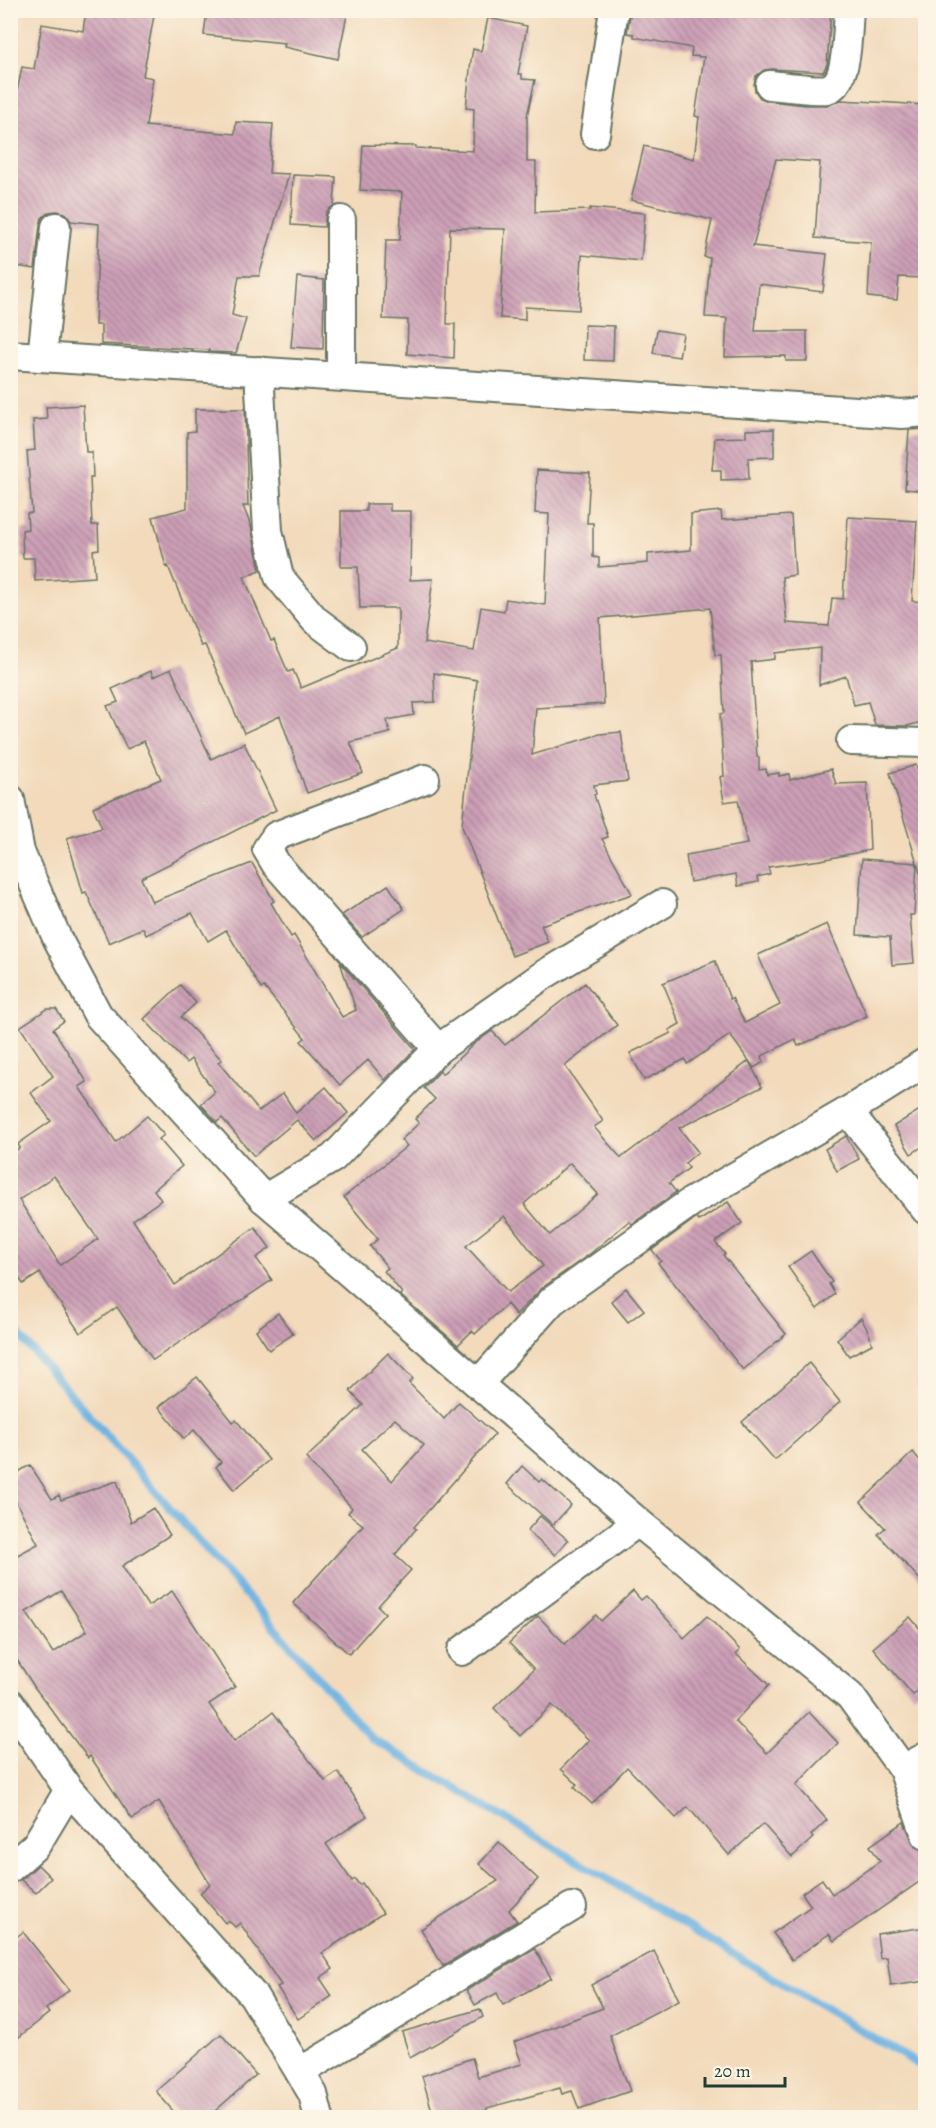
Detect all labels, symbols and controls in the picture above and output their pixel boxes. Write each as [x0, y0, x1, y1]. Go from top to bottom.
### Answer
scale bar [705, 2050, 784, 2088]
text: 20 m [714, 2059, 751, 2083]

